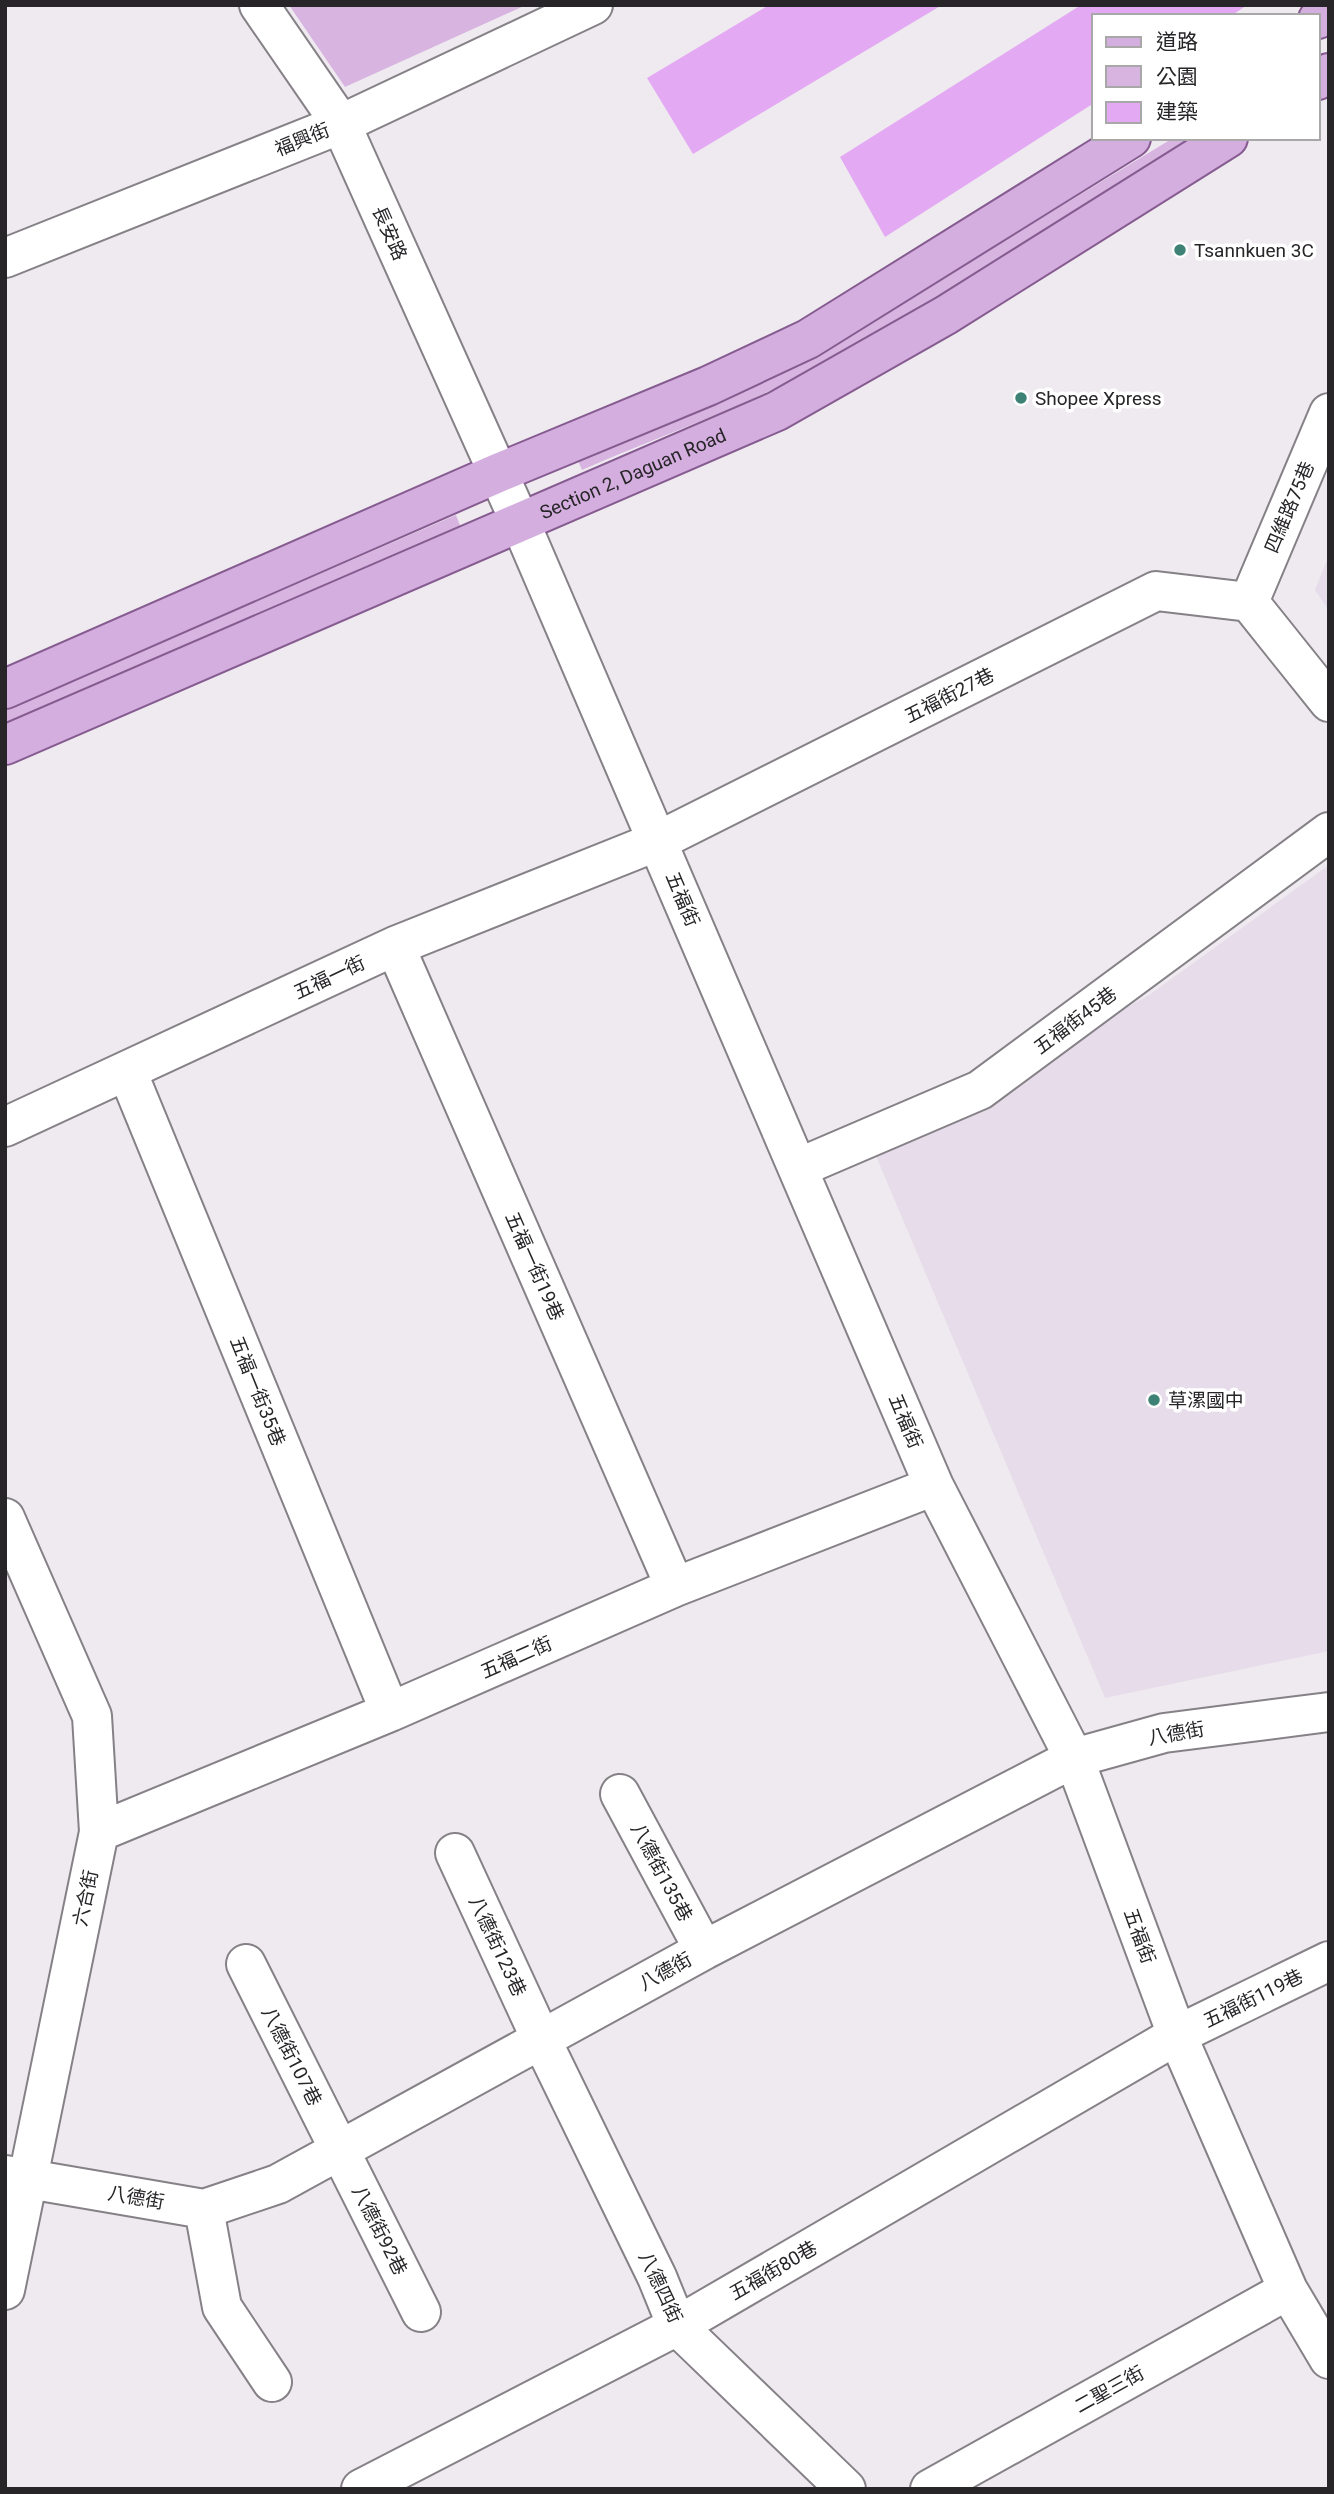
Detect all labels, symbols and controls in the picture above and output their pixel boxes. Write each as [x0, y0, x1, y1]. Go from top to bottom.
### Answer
legend [1092, 14, 1320, 140]
text: 道路 [1156, 30, 1198, 54]
text: 公園 [1156, 65, 1198, 89]
text: 建築 [1156, 100, 1198, 124]
street label: 福興街 [271, 118, 333, 161]
street label: 長安路 [367, 202, 412, 264]
place label: Tsannkuen 3C [1194, 239, 1314, 262]
marker: Tsannkuen 3C [1172, 242, 1188, 258]
place label: Shopee Xpress [1035, 387, 1162, 410]
marker: Shopee Xpress [1013, 390, 1029, 406]
street label: Section 2, Daguan Road [536, 423, 730, 524]
street label: 四維路75巷 [1260, 458, 1319, 556]
street label: 五福街27巷 [901, 663, 998, 728]
street label: 五福街 [661, 868, 704, 930]
street label: 五福一街 [290, 951, 369, 1004]
street label: 五福街45巷 [1030, 982, 1121, 1059]
street label: 五福一街19巷 [500, 1208, 569, 1324]
street label: 五福一街35巷 [225, 1333, 290, 1449]
place label: 草漯國中 [1168, 1389, 1244, 1412]
street label: 五福街 [884, 1390, 927, 1452]
marker: 草漯國中 [1146, 1392, 1162, 1408]
street label: 五福二街 [477, 1631, 556, 1683]
street label: 八德街 [1146, 1717, 1206, 1750]
street label: 八德街135巷 [626, 1819, 697, 1925]
street label: 六合街 [68, 1868, 103, 1928]
street label: 八德街123巷 [464, 1892, 531, 2000]
street label: 五福街 [1119, 1905, 1160, 1967]
street label: 八德街 [635, 1948, 696, 1995]
street label: 五福街119巷 [1200, 1964, 1307, 2032]
street label: 八德街107巷 [257, 2003, 326, 2110]
street label: 八德街 [106, 2181, 166, 2214]
street label: 八德街92巷 [347, 2182, 412, 2279]
street label: 五福街80巷 [725, 2236, 821, 2305]
street label: 八德四街 [634, 2248, 687, 2327]
street label: 二聖三街 [1070, 2361, 1148, 2418]

